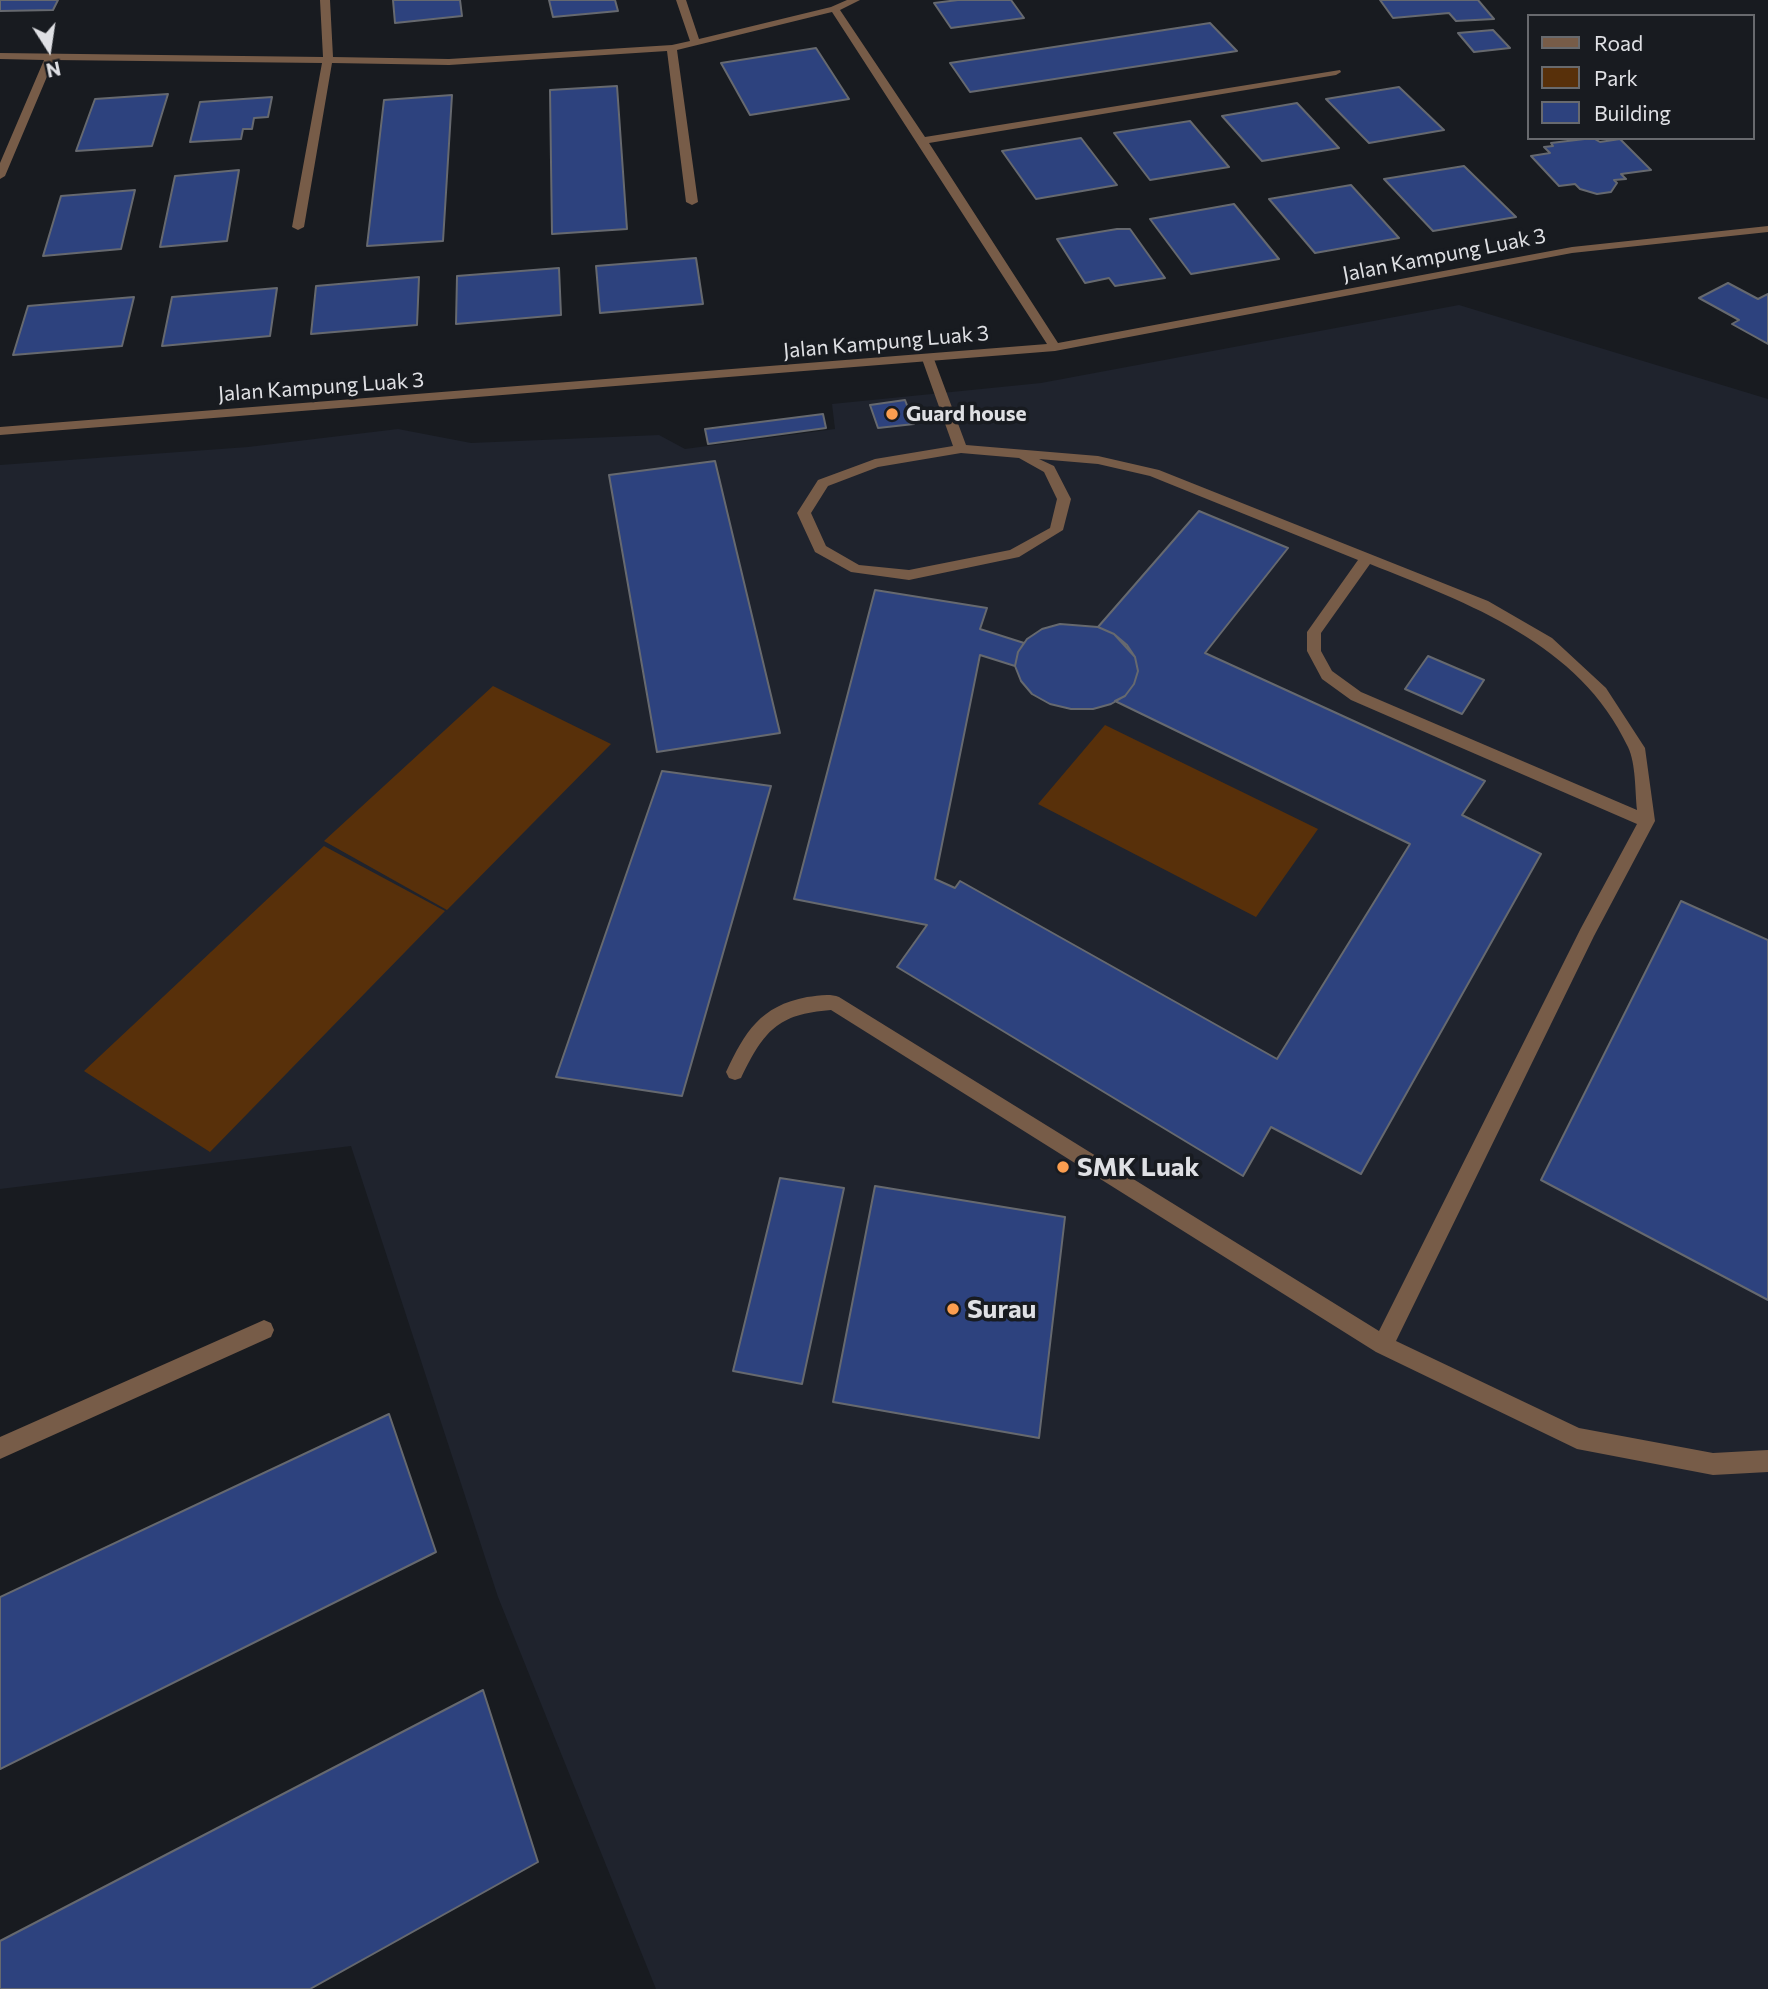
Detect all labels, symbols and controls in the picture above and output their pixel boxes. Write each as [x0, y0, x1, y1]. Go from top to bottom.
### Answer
north arrow [14, 14, 84, 84]
legend [1526, 14, 1754, 140]
text: Road [1594, 30, 1643, 55]
text: N [44, 57, 63, 83]
text: Park [1594, 65, 1638, 90]
text: Building [1594, 100, 1671, 125]
street label: Jalan Kampung Luak 3 [1340, 223, 1548, 287]
street label: Jalan Kampung Luak 3 [782, 320, 990, 364]
street label: Jalan Kampung Luak 3 [217, 367, 425, 407]
place label: Guard house [906, 401, 1027, 427]
marker: Guard house [884, 406, 900, 422]
place label: SMK Luak [1077, 1151, 1199, 1183]
marker: SMK Luak [1055, 1159, 1071, 1175]
place label: Surau [967, 1293, 1036, 1325]
marker: Surau [945, 1301, 961, 1317]

